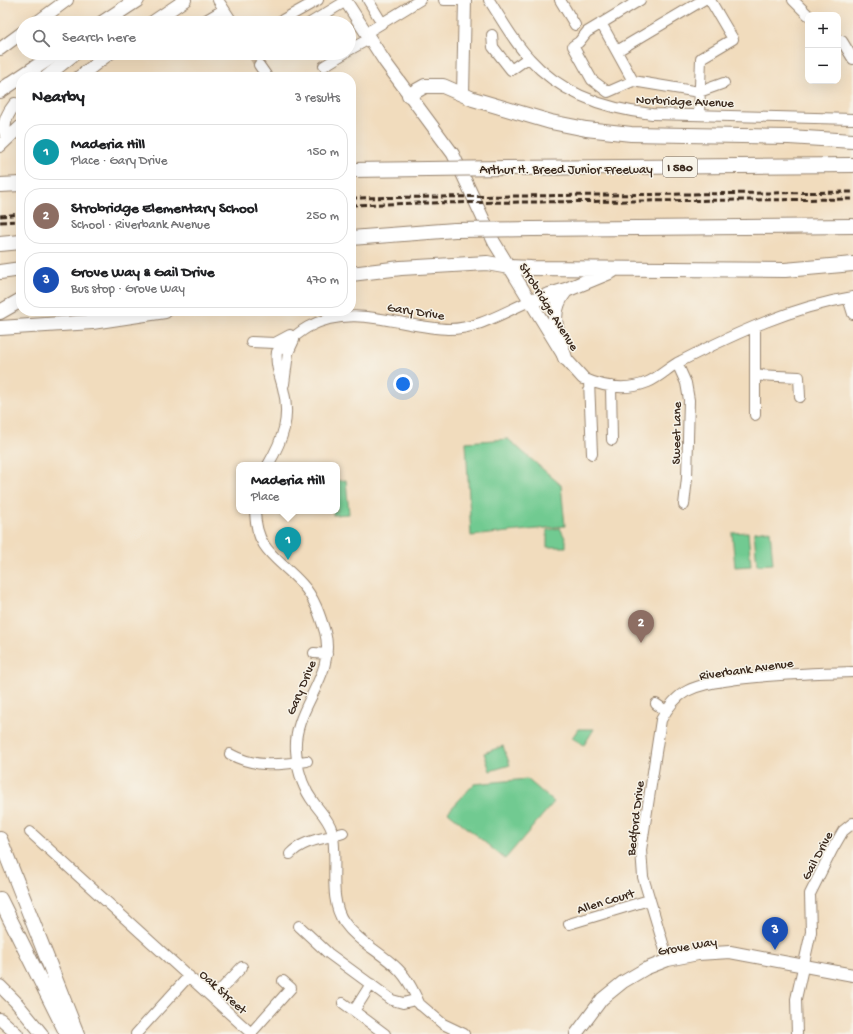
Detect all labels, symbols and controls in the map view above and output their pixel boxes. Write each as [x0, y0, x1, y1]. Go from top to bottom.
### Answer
map controls [805, 12, 841, 84]
button: + [805, 12, 841, 48]
search box [16, 16, 356, 60]
icon: search [30, 27, 52, 49]
text: Search here [62, 29, 136, 47]
button: − [805, 48, 841, 84]
text: Nearby [32, 88, 85, 108]
text: 3 results [295, 91, 340, 106]
street label: Norbridge Avenue [636, 93, 734, 112]
text: Maderia Hill [71, 136, 145, 154]
text: 1 [43, 145, 49, 160]
text: 150 m [307, 145, 339, 160]
text: Place · Gary Drive [71, 154, 167, 169]
road number: I 580 [663, 157, 697, 177]
street label: Arthur H. Breed Junior Freeway [479, 163, 653, 178]
text: Strobridge Elementary School [71, 200, 258, 218]
text: 2 [43, 209, 49, 224]
text: 250 m [306, 209, 339, 224]
text: School · Riverbank Avenue [71, 218, 210, 233]
street label: Strobridge Avenue [515, 261, 581, 354]
text: Grove Way & Gail Drive [71, 264, 215, 282]
text: 3 [43, 273, 49, 288]
text: 470 m [306, 273, 339, 288]
text: Bus stop · Grove Way [71, 282, 185, 297]
street label: Gary Drive [386, 301, 446, 324]
your location [393, 374, 413, 394]
street label: Sweet Lane [669, 401, 686, 465]
popup [236, 462, 340, 514]
text: Maderia Hill [251, 472, 325, 490]
text: Place [251, 490, 279, 505]
pin: 1 [275, 527, 301, 560]
pin: 2 [628, 610, 654, 643]
street label: Riverbank Avenue [698, 656, 795, 685]
street label: Gary Drive [284, 658, 321, 718]
street label: Bedford Drive [624, 780, 649, 858]
street label: Gail Drive [799, 829, 837, 883]
street label: Allen Court [575, 886, 638, 918]
pin: 3 [762, 917, 788, 950]
street label: Grove Way [657, 935, 719, 960]
street label: Oak Street [196, 968, 250, 1019]

